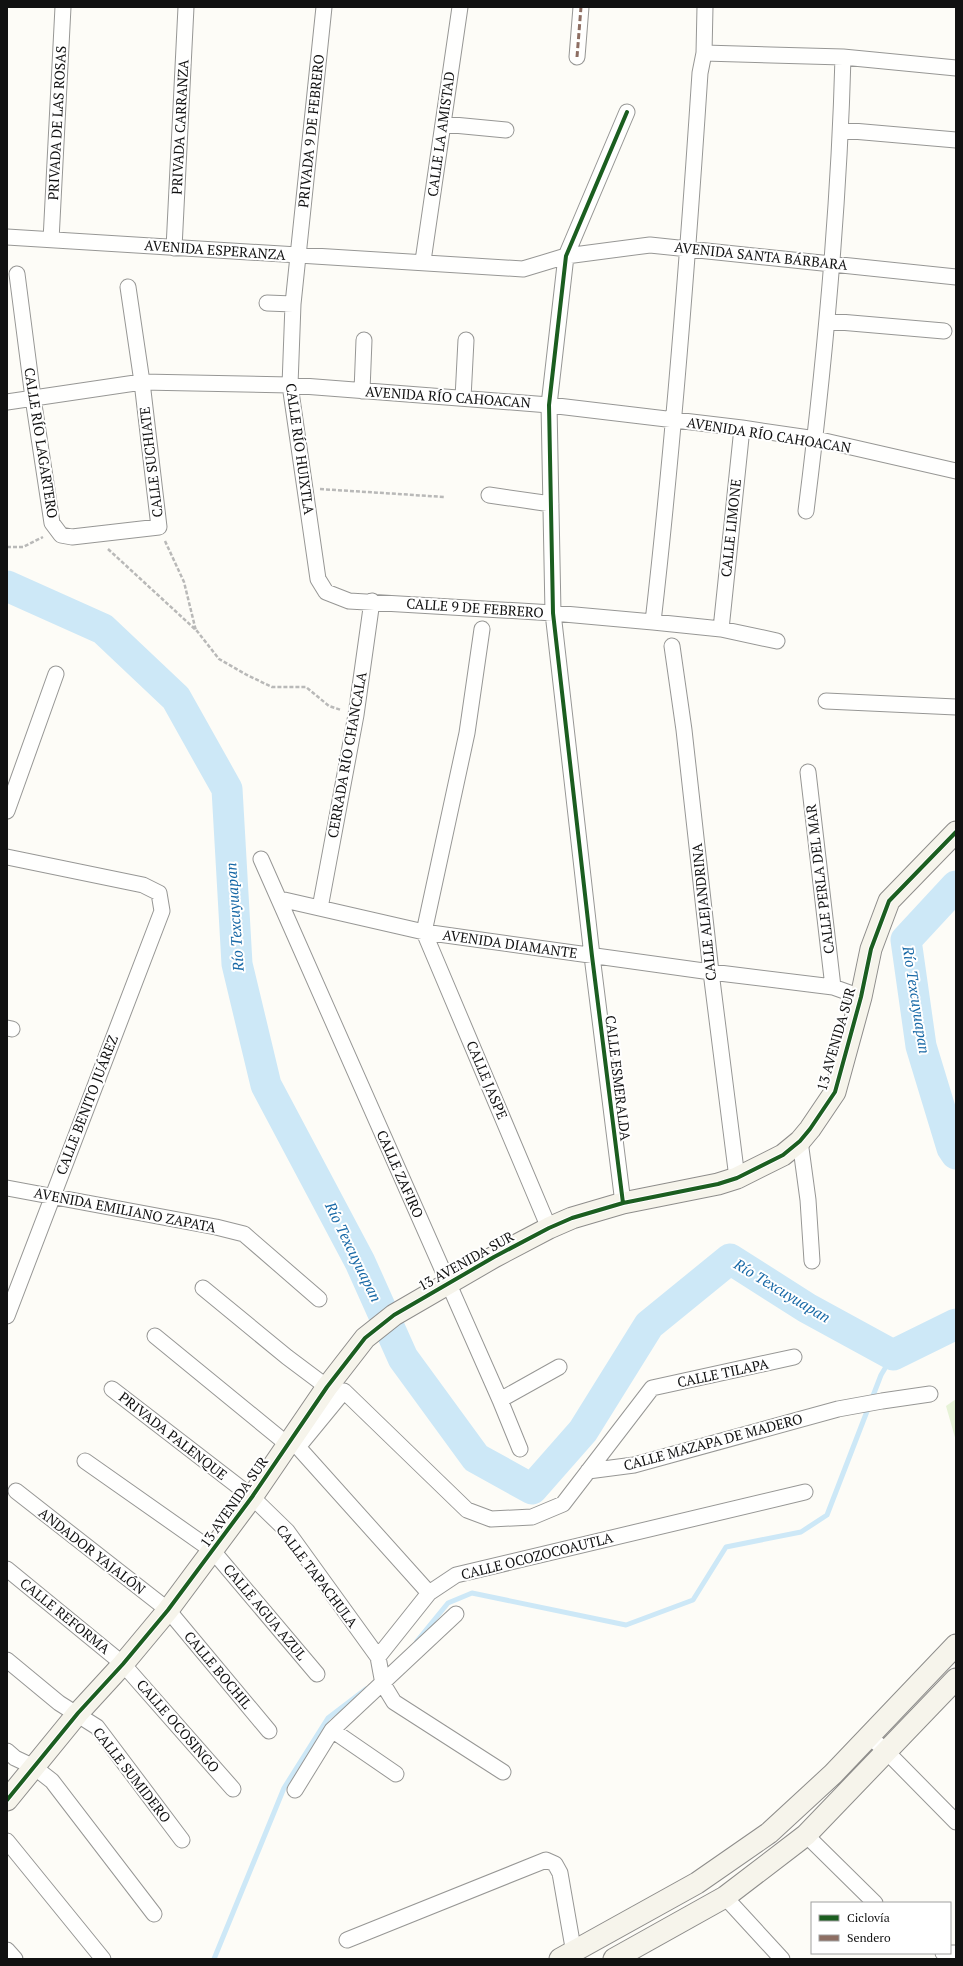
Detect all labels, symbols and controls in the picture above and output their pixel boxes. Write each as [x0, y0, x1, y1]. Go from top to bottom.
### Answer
street label: PRIVADA DE LAS ROSAS [43, 45, 70, 201]
street label: PRIVADA 9 DE FEBRERO [293, 53, 328, 209]
street label: PRIVADA CARRANZA [166, 58, 193, 195]
street label: CALLE LA AMISTAD [422, 70, 459, 198]
street label: AVENIDA ESPERANZA [144, 235, 287, 264]
street label: AVENIDA SANTA BÁRBARA [673, 237, 849, 274]
street label: CALLE RÍO LAGARTERO [20, 366, 63, 520]
street label: AVENIDA RÍO CAHOACAN [365, 381, 531, 412]
street label: CALLE RÍO HUIXTLA [282, 382, 319, 516]
street label: CALLE SUCHIATE [134, 406, 167, 519]
street label: AVENIDA RÍO CAHOACAN [686, 412, 852, 457]
street label: CALLE LIMONE [716, 478, 745, 578]
street label: CALLE 9 DE FEBRERO [406, 593, 544, 622]
street label: CERRADA RÍO CHANCALA [323, 670, 371, 840]
street label: CALLE PERLA DEL MAR [801, 803, 838, 955]
street label: CALLE ALEJANDRINA [687, 842, 720, 982]
water label: Río Texcuyuapan [220, 862, 248, 973]
street label: AVENIDA DIAMANTE [441, 925, 579, 962]
water label: Río Texcuyuapan [898, 944, 935, 1055]
street label: 13 AVENIDA SUR [812, 985, 859, 1093]
street label: CALLE ESMERALDA [601, 1014, 636, 1142]
street label: CALLE BENITO JUÁREZ [51, 1032, 122, 1178]
street label: CALLE JASPE [462, 1038, 513, 1122]
street label: CALLE ZAFIRO [373, 1127, 428, 1221]
street label: AVENIDA EMILIANO ZAPATA [33, 1183, 218, 1237]
water label: Río Texcuyuapan [321, 1197, 387, 1305]
street label: 13 AVENIDA SUR [414, 1226, 517, 1295]
water label: Río Texcuyuapan [730, 1253, 834, 1327]
street label: CALLE TILAPA [675, 1353, 771, 1391]
street label: PRIVADA PALENQUE [115, 1387, 231, 1484]
street label: CALLE MAZAPA DE MADERO [621, 1408, 804, 1475]
street label: 13 AVENIDA SUR [195, 1452, 272, 1551]
street label: ANDADOR YAJALÓN [35, 1503, 150, 1598]
street label: CALLE TAPACHULA [272, 1520, 363, 1631]
street label: CALLE OCOZOCOAUTLA [459, 1527, 615, 1584]
street label: CALLE AGUA AZUL [220, 1560, 311, 1664]
street label: CALLE REFORMA [16, 1573, 115, 1658]
street label: CALLE BOCHIL [180, 1627, 257, 1713]
street label: CALLE OCOSINGO [133, 1675, 224, 1776]
street label: CALLE SUMIDERO [89, 1723, 176, 1826]
legend [811, 1902, 951, 1954]
text: Ciclovía [847, 1910, 890, 1925]
text: Sendero [847, 1930, 891, 1945]

